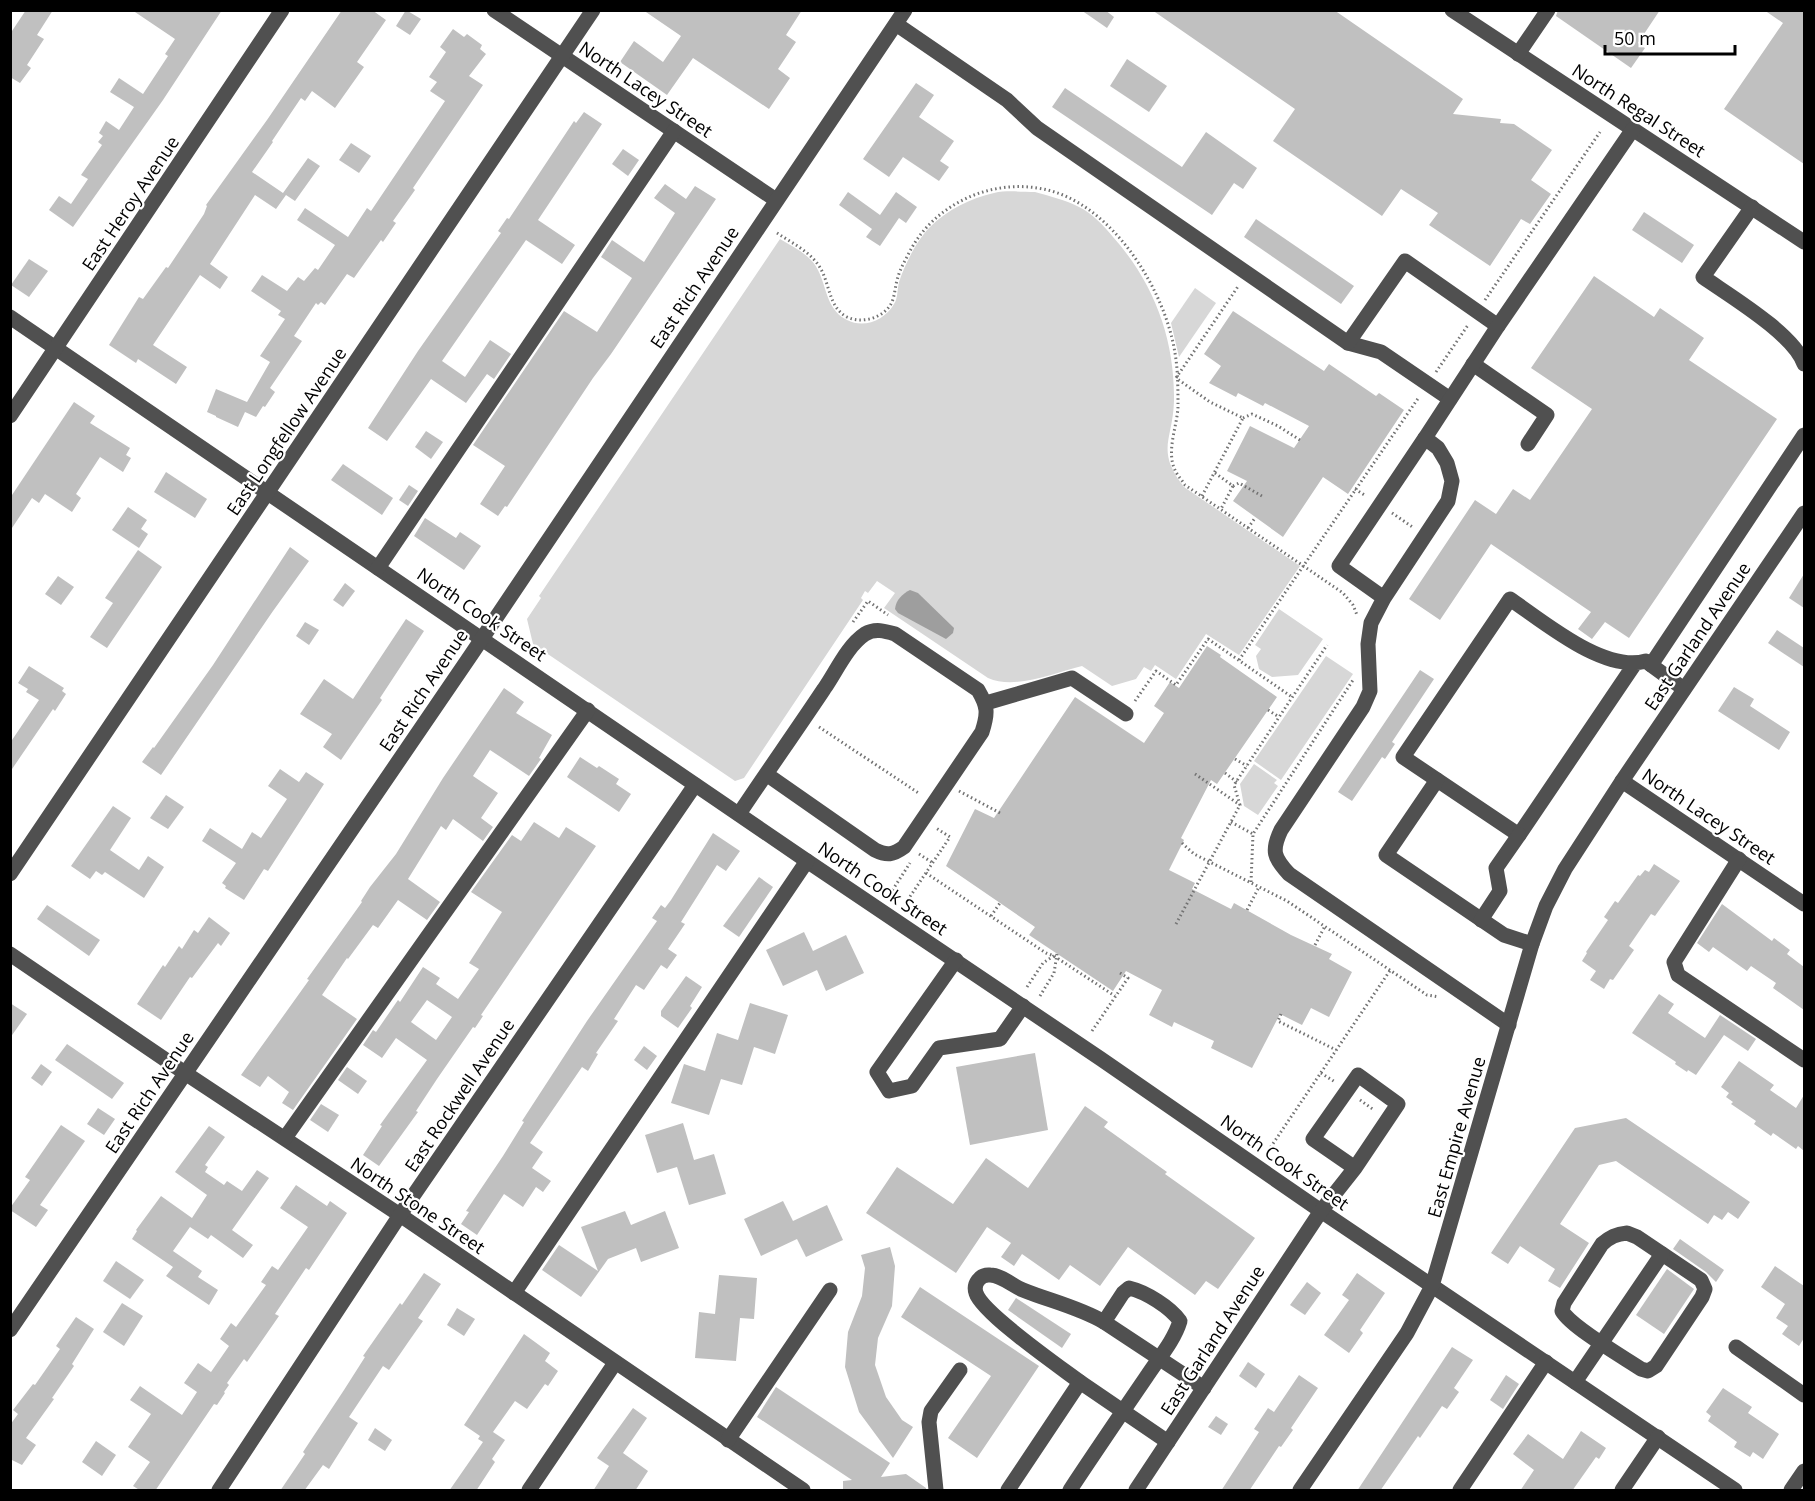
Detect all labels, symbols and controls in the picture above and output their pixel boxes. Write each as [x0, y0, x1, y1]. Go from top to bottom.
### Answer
scale bar [1605, 18, 1736, 56]
text: 50 m [1614, 26, 1656, 50]
street label: North Lacey Street [575, 35, 717, 143]
street label: North Regal Street [1568, 58, 1710, 162]
street label: East Heroy Avenue [76, 131, 184, 275]
street label: East Rich Avenue [644, 221, 744, 353]
street label: East Longfellow Avenue [221, 342, 351, 520]
street label: East Garland Avenue [1638, 557, 1756, 715]
street label: North Cook Street [413, 562, 551, 666]
street label: East Rich Avenue [373, 624, 473, 756]
street label: North Lacey Street [1638, 762, 1780, 870]
street label: North Cook Street [814, 836, 952, 940]
street label: East Rockwell Avenue [399, 1014, 519, 1176]
street label: East Rich Avenue [99, 1026, 199, 1158]
street label: East Empire Avenue [1421, 1054, 1491, 1220]
street label: North Cook Street [1216, 1109, 1354, 1215]
street label: North Stone Street [346, 1151, 490, 1259]
street label: East Garland Avenue [1155, 1260, 1269, 1420]

